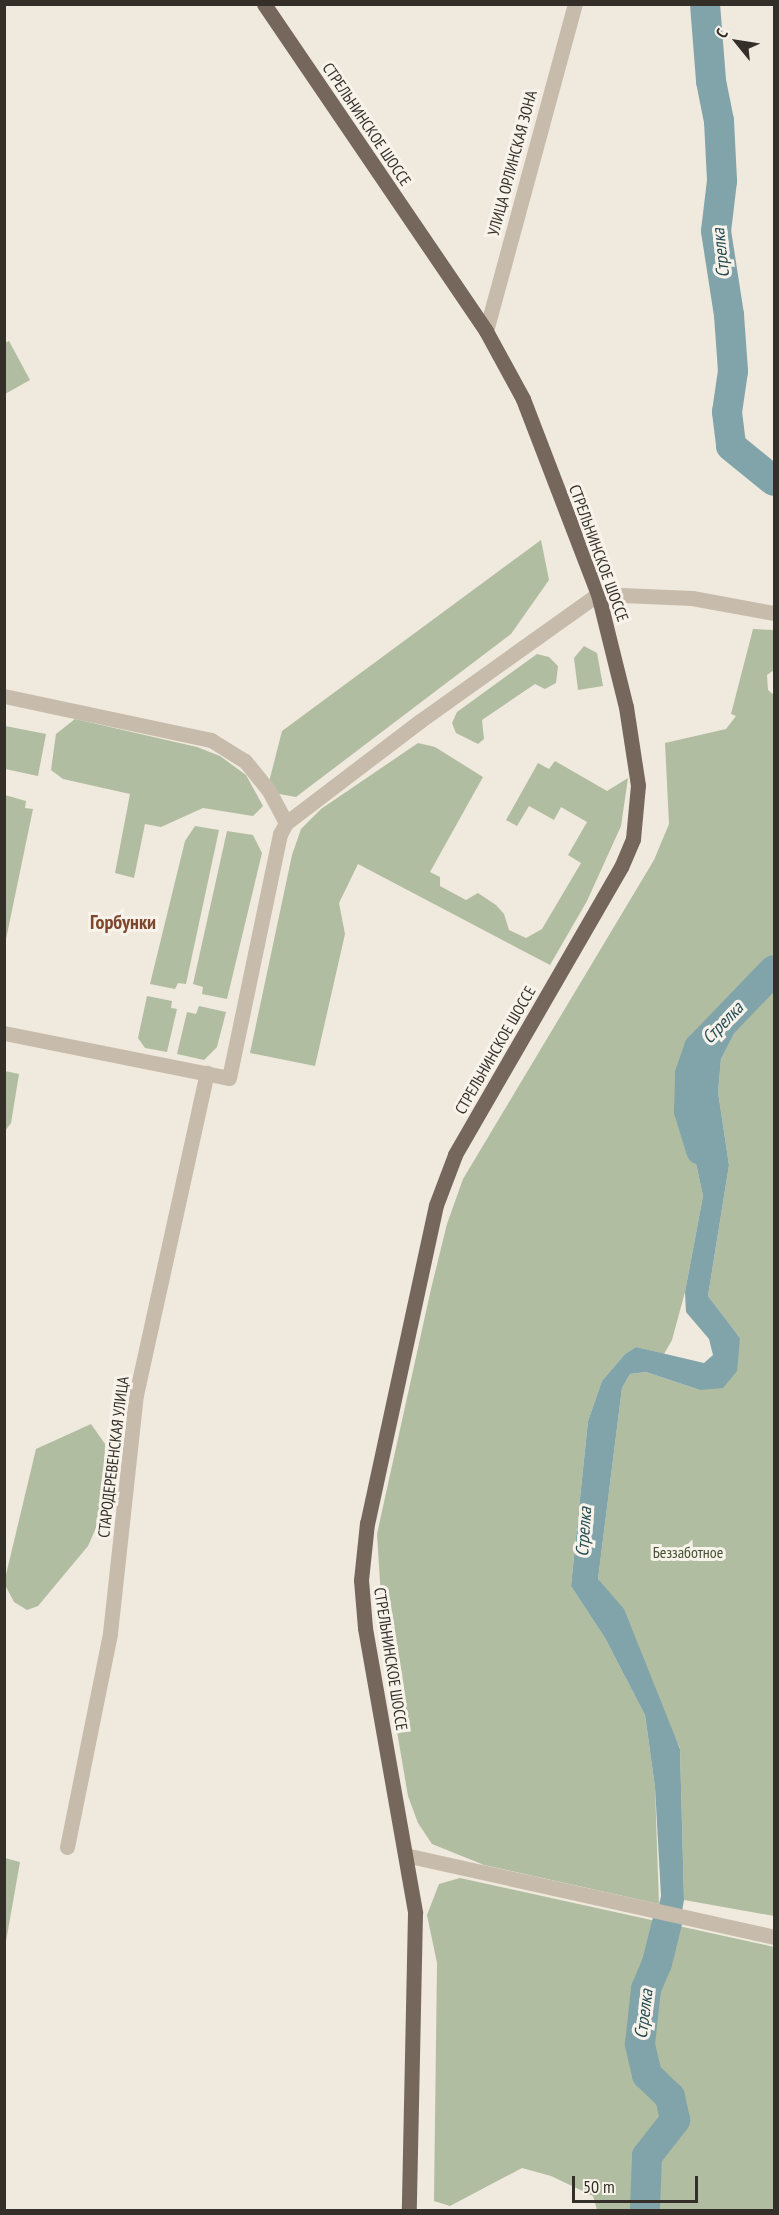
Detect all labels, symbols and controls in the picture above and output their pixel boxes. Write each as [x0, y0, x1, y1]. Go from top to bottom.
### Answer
north arrow [707, 12, 767, 72]
text: С [711, 25, 732, 41]
street label: СТРЕЛЬНИНСКОЕ ШОССЕ [319, 59, 415, 189]
street label: УЛИЦА ОРЛИНСКАЯ ЗОНА [483, 88, 541, 238]
water label: Стрелка [708, 227, 734, 279]
street label: СТРЕЛЬНИНСКОЕ ШОССЕ [565, 482, 633, 624]
district label: Горбунки [90, 910, 156, 934]
street label: СТРЕЛЬНИНСКОЕ ШОССЕ [451, 983, 539, 1117]
water label: Стрелка [698, 998, 748, 1048]
street label: СТАРОДЕРЕВЕНСКАЯ УЛИЦА [94, 1375, 132, 1539]
water label: Стрелка [571, 1507, 597, 1557]
park label: Беззаботное [653, 1542, 723, 1562]
street label: СТРЕЛЬНИНСКОЕ ШОССЕ [370, 1586, 412, 1732]
water label: Стрелка [630, 1988, 658, 2040]
scale bar [575, 2164, 701, 2202]
text: 50 m [583, 2175, 615, 2198]

